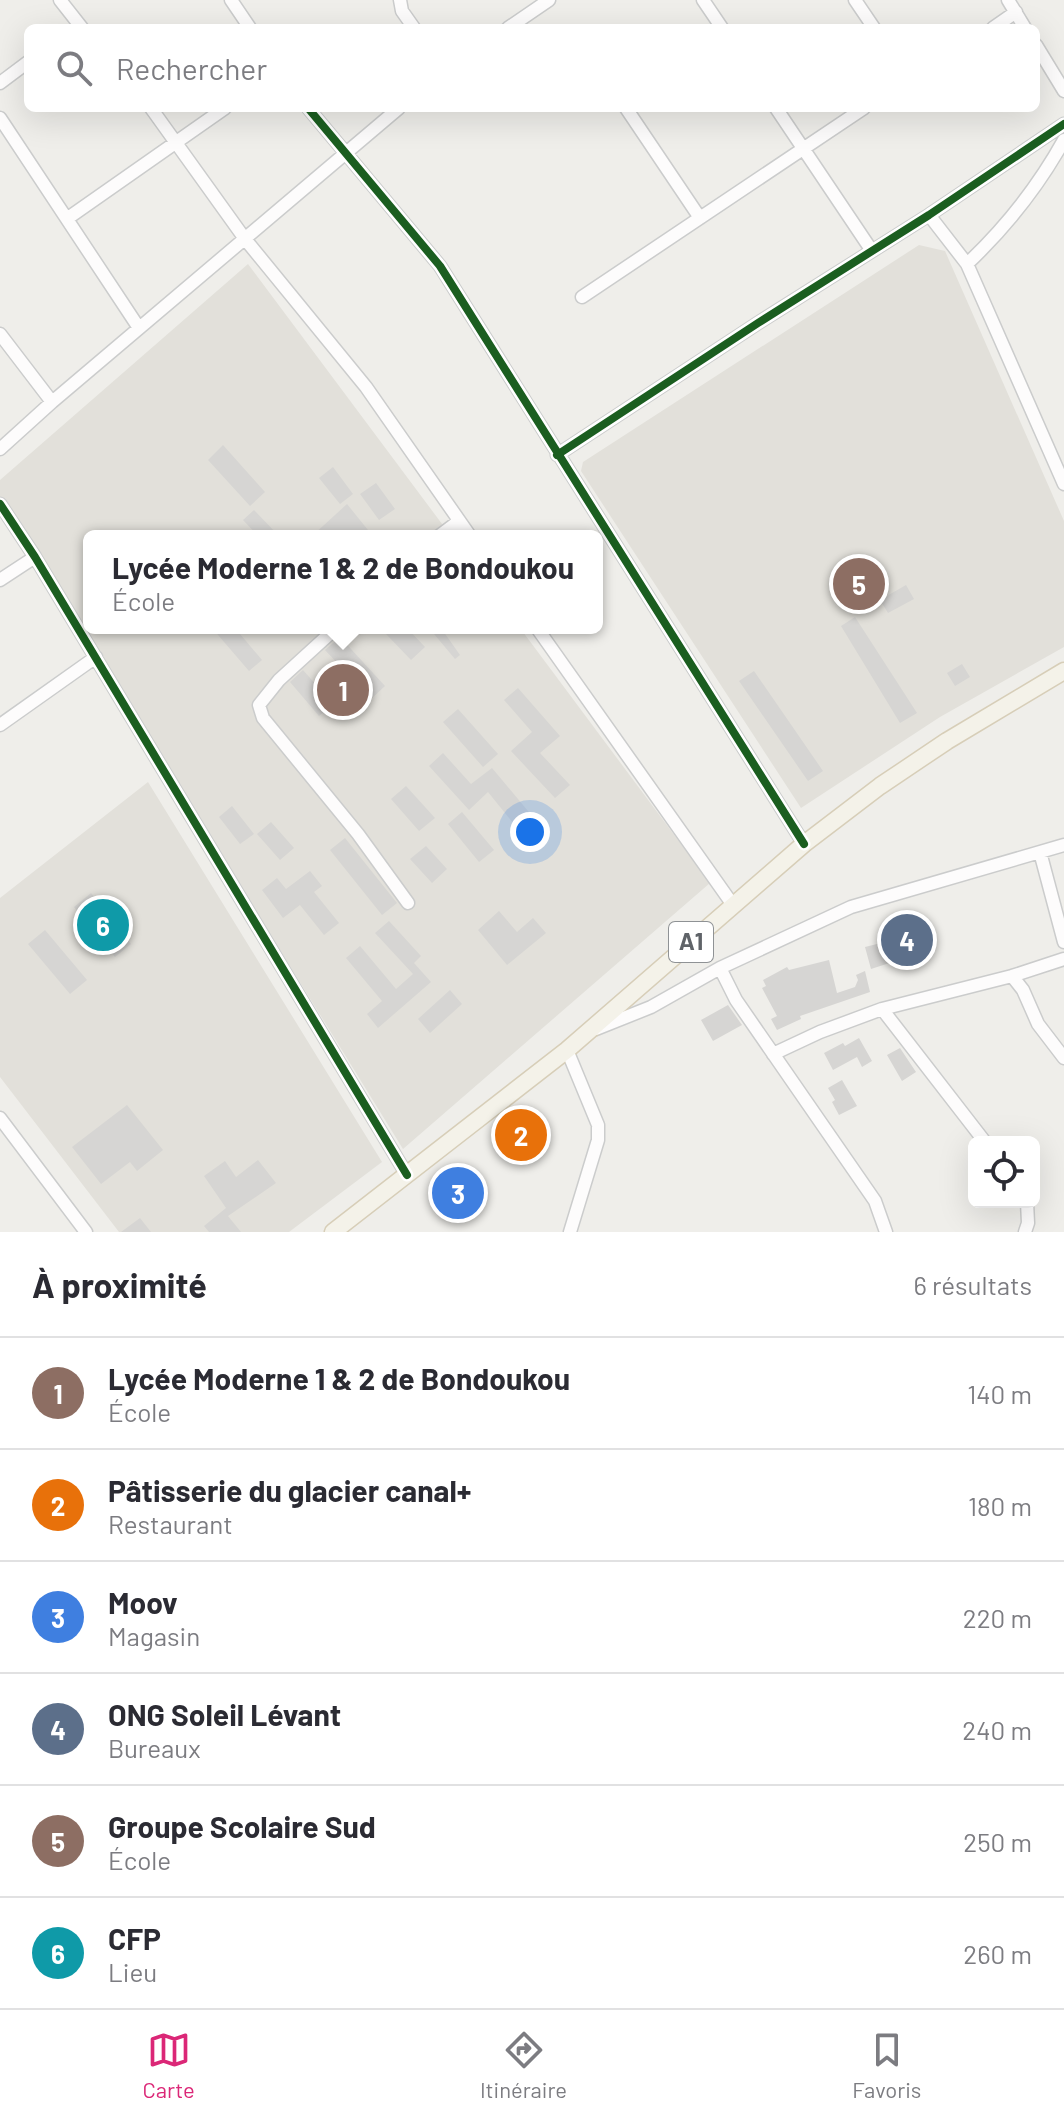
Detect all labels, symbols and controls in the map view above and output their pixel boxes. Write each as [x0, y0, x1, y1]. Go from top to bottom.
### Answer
search box [24, 24, 1040, 112]
icon: search [52, 46, 96, 90]
text: Rechercher [116, 50, 267, 86]
popup [83, 530, 603, 634]
text: Lycée Moderne 1 & 2 de Bondoukou [112, 549, 574, 585]
pin: 5 [833, 554, 885, 614]
text: École [112, 585, 175, 616]
pin: 1 [317, 660, 369, 720]
your location [510, 812, 550, 852]
pin: 6 [77, 895, 129, 955]
pin: 4 [881, 910, 933, 970]
road number: A1 [669, 922, 713, 962]
pin: 2 [495, 1105, 547, 1165]
map controls [968, 1136, 1040, 1208]
button: locate [968, 1136, 1040, 1208]
pin: 3 [432, 1163, 484, 1223]
text: À proximité [32, 1264, 207, 1305]
text: 6 résultats [913, 1269, 1032, 1300]
text: Lycée Moderne 1 & 2 de Bondoukou [108, 1360, 570, 1396]
text: 1 [53, 1378, 63, 1409]
text: 140 m [967, 1378, 1032, 1409]
text: École [108, 1396, 171, 1427]
text: Pâtisserie du glacier canal+ [108, 1472, 471, 1508]
text: 2 [51, 1490, 65, 1521]
text: 180 m [968, 1490, 1032, 1521]
text: Restaurant [108, 1508, 233, 1539]
text: Moov [108, 1584, 178, 1620]
text: 3 [51, 1602, 65, 1633]
text: 220 m [963, 1602, 1032, 1633]
text: Magasin [108, 1620, 200, 1651]
text: ONG Soleil Lévant [108, 1696, 341, 1732]
text: 4 [50, 1714, 66, 1745]
text: 240 m [962, 1714, 1032, 1745]
text: Bureaux [108, 1732, 201, 1763]
text: Groupe Scolaire Sud [108, 1808, 376, 1844]
text: 5 [51, 1826, 65, 1857]
text: 250 m [963, 1826, 1032, 1857]
text: École [108, 1844, 171, 1875]
text: CFP [108, 1920, 161, 1956]
text: 6 [51, 1938, 65, 1969]
text: 260 m [963, 1938, 1032, 1969]
text: Lieu [108, 1956, 157, 1987]
tab: Carte [143, 2028, 195, 2102]
tab: Itinéraire [480, 2028, 567, 2102]
tab: Favoris [852, 2028, 921, 2102]

